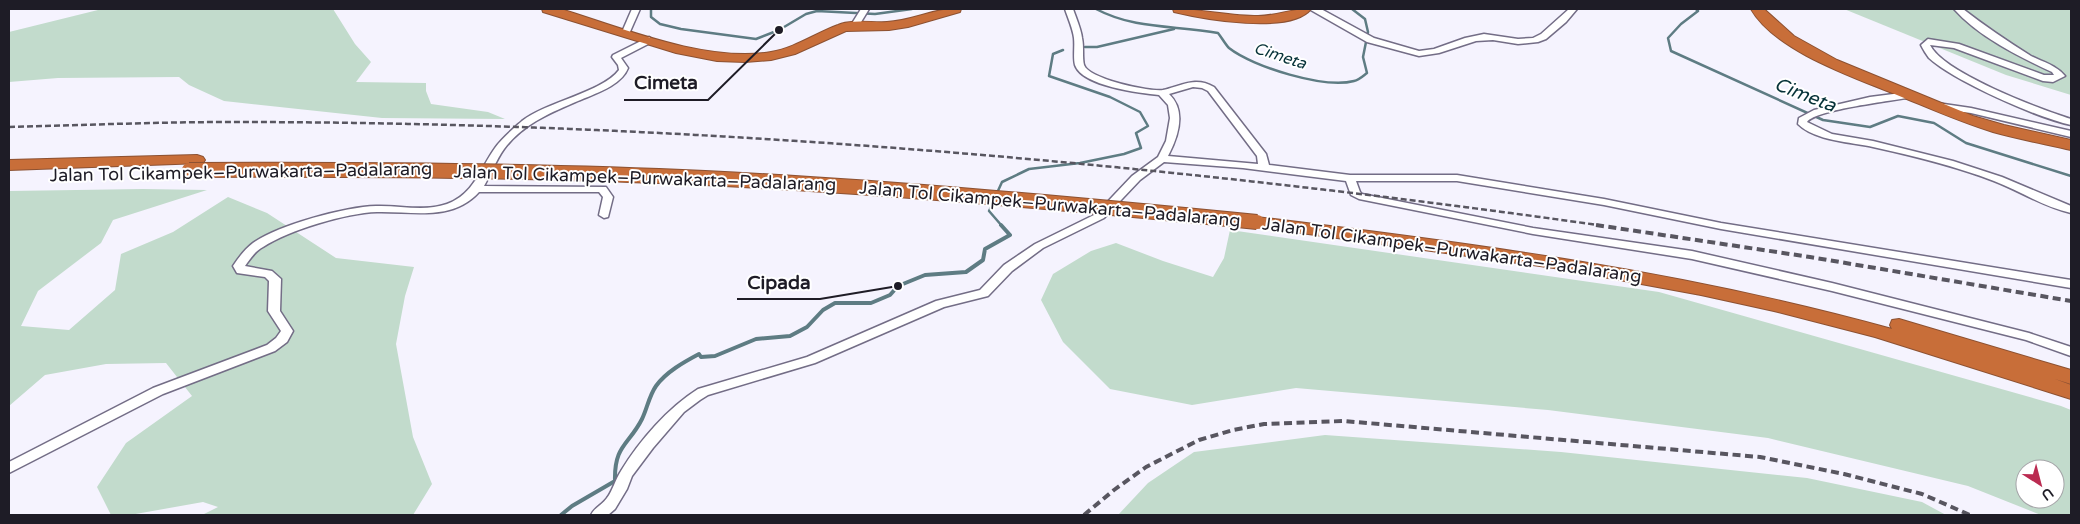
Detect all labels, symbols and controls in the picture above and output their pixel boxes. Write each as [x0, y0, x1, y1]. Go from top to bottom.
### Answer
water label: Cimeta [1251, 38, 1310, 74]
callout: Cimeta [624, 66, 708, 100]
text: Cimeta [634, 72, 698, 94]
water label: Cimeta [1771, 73, 1840, 117]
street label: Jalan Tol Cikampek–Purwakarta–Padalarang [49, 158, 433, 186]
street label: Jalan Tol Cikampek–Purwakarta–Padalarang [453, 160, 837, 196]
street label: Jalan Tol Cikampek–Purwakarta–Padalarang [858, 176, 1242, 232]
street label: Jalan Tol Cikampek–Purwakarta–Padalarang [1261, 212, 1643, 288]
callout: Cipada [737, 265, 820, 299]
text: Cipada [747, 272, 811, 295]
north arrow [2015, 459, 2065, 509]
text: U [2038, 484, 2057, 504]

